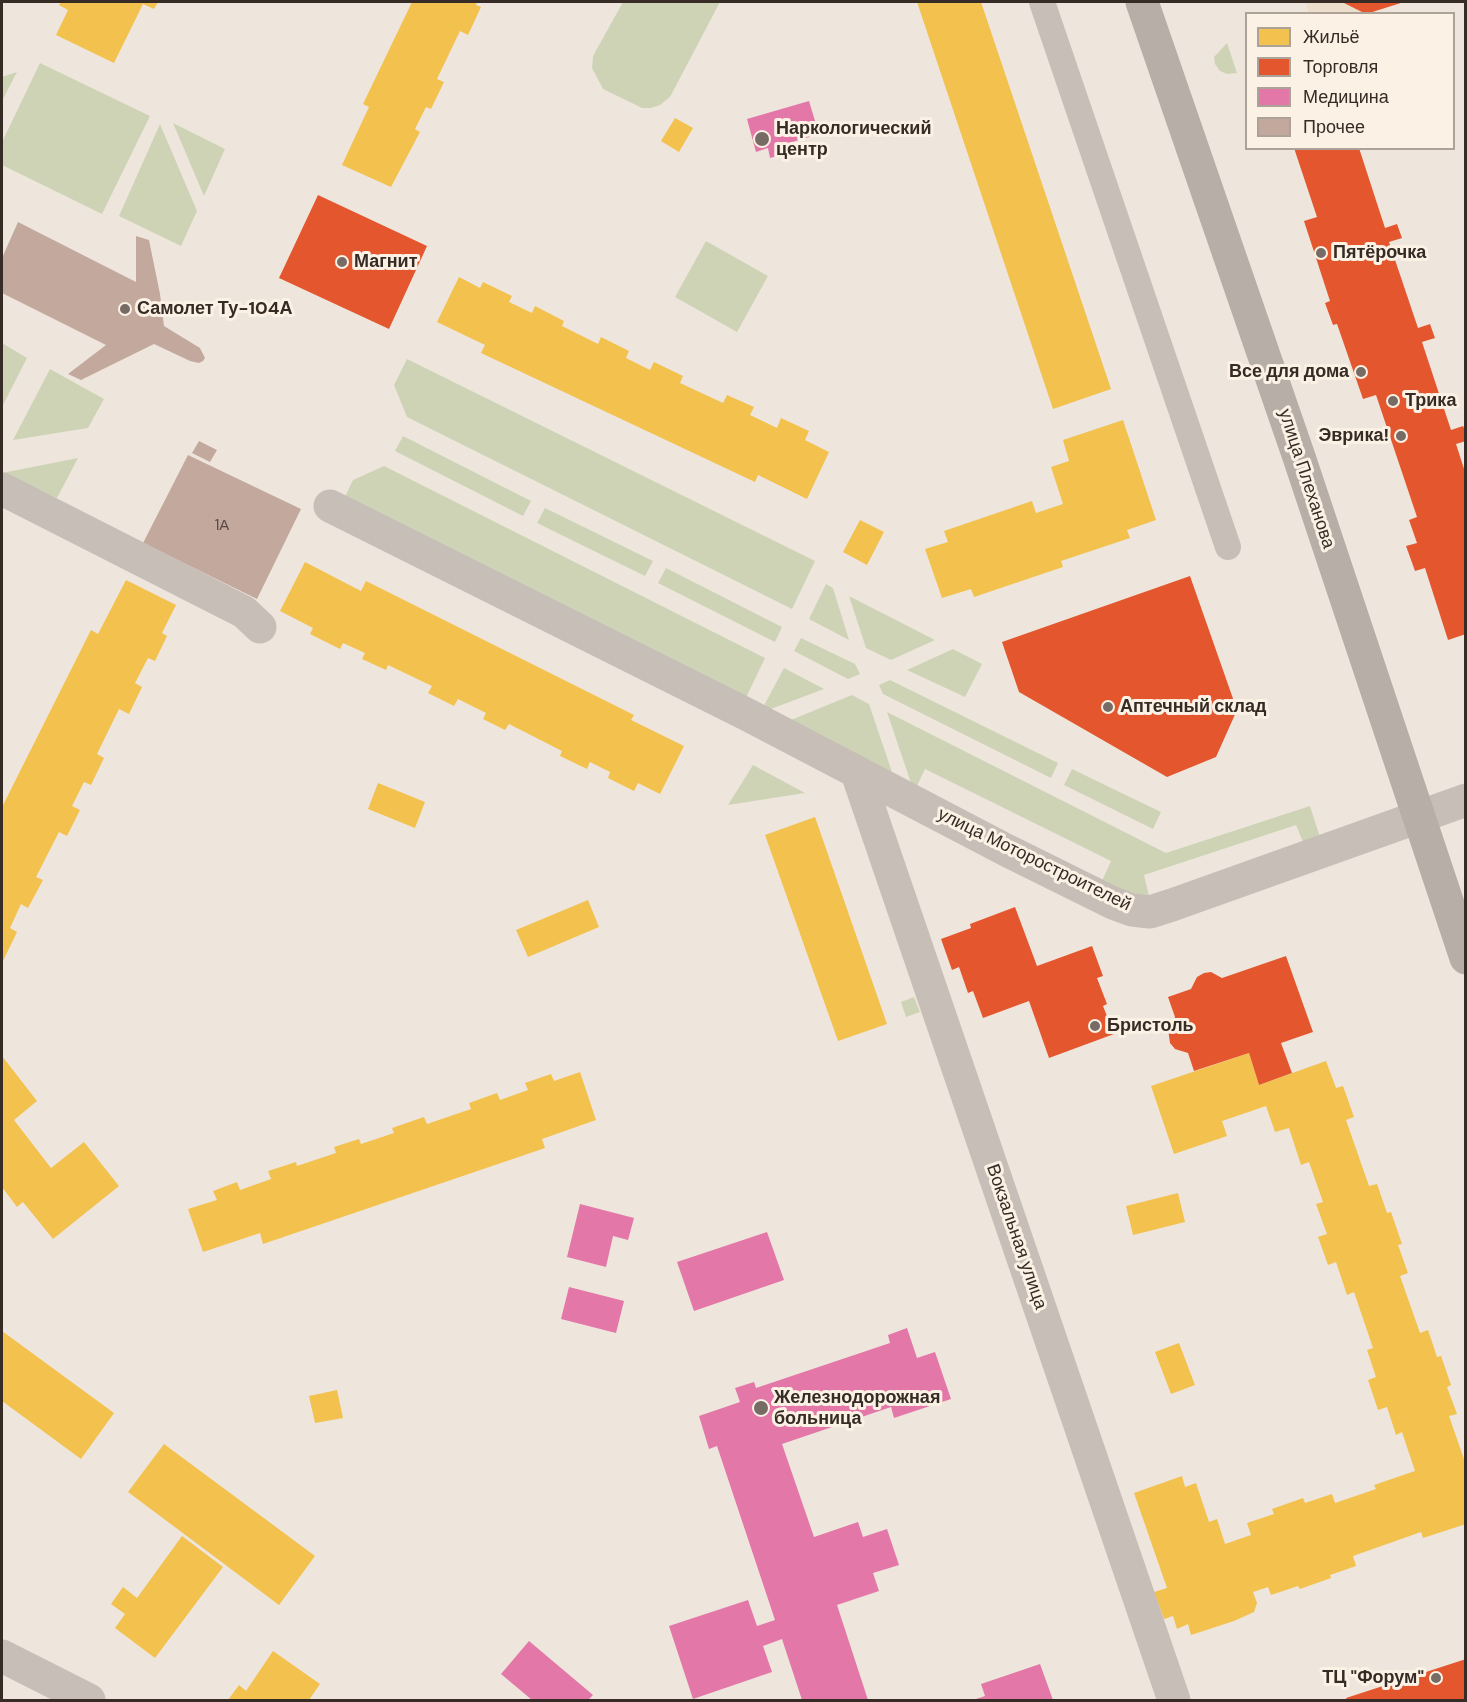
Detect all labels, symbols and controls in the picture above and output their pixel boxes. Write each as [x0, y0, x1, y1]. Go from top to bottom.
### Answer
legend [1245, 12, 1455, 150]
text: Жильё [1303, 25, 1360, 49]
text: Торговля [1303, 55, 1378, 79]
text: Медицина [1303, 85, 1389, 109]
text: Прочее [1303, 115, 1365, 139]
place label: Наркологический центр [776, 118, 931, 160]
marker: Наркологический центр [753, 130, 771, 148]
place label: Пятёрочка [1333, 242, 1426, 264]
marker: Пятёрочка [1314, 246, 1328, 260]
place label: Магнит [354, 251, 417, 273]
marker: Магнит [335, 255, 349, 269]
place label: Самолет Ту-104А [137, 298, 292, 320]
marker: Самолет Ту-104А [118, 302, 132, 316]
place label: Все для дома [1229, 361, 1349, 383]
marker: Все для дома [1354, 365, 1368, 379]
place label: Трика [1405, 390, 1456, 412]
marker: Трика [1386, 394, 1400, 408]
street label: улица Плеханова [1273, 406, 1339, 552]
place label: Эврика! [1318, 425, 1389, 447]
marker: Эврика! [1394, 429, 1408, 443]
house number: 1А [215, 517, 229, 535]
place label: Аптечный склад [1120, 696, 1266, 718]
marker: Аптечный склад [1101, 700, 1115, 714]
street label: улица Моторостроителей [934, 804, 1134, 916]
place label: Бристоль [1107, 1015, 1194, 1037]
marker: Бристоль [1088, 1019, 1102, 1033]
street label: Вокзальная улица [981, 1162, 1051, 1312]
place label: Железнодорожная больница [774, 1387, 940, 1430]
marker: Железнодорожная больница [752, 1399, 770, 1417]
place label: ТЦ "Форум" [1322, 1667, 1424, 1689]
marker: ТЦ "Форум" [1429, 1671, 1443, 1685]

